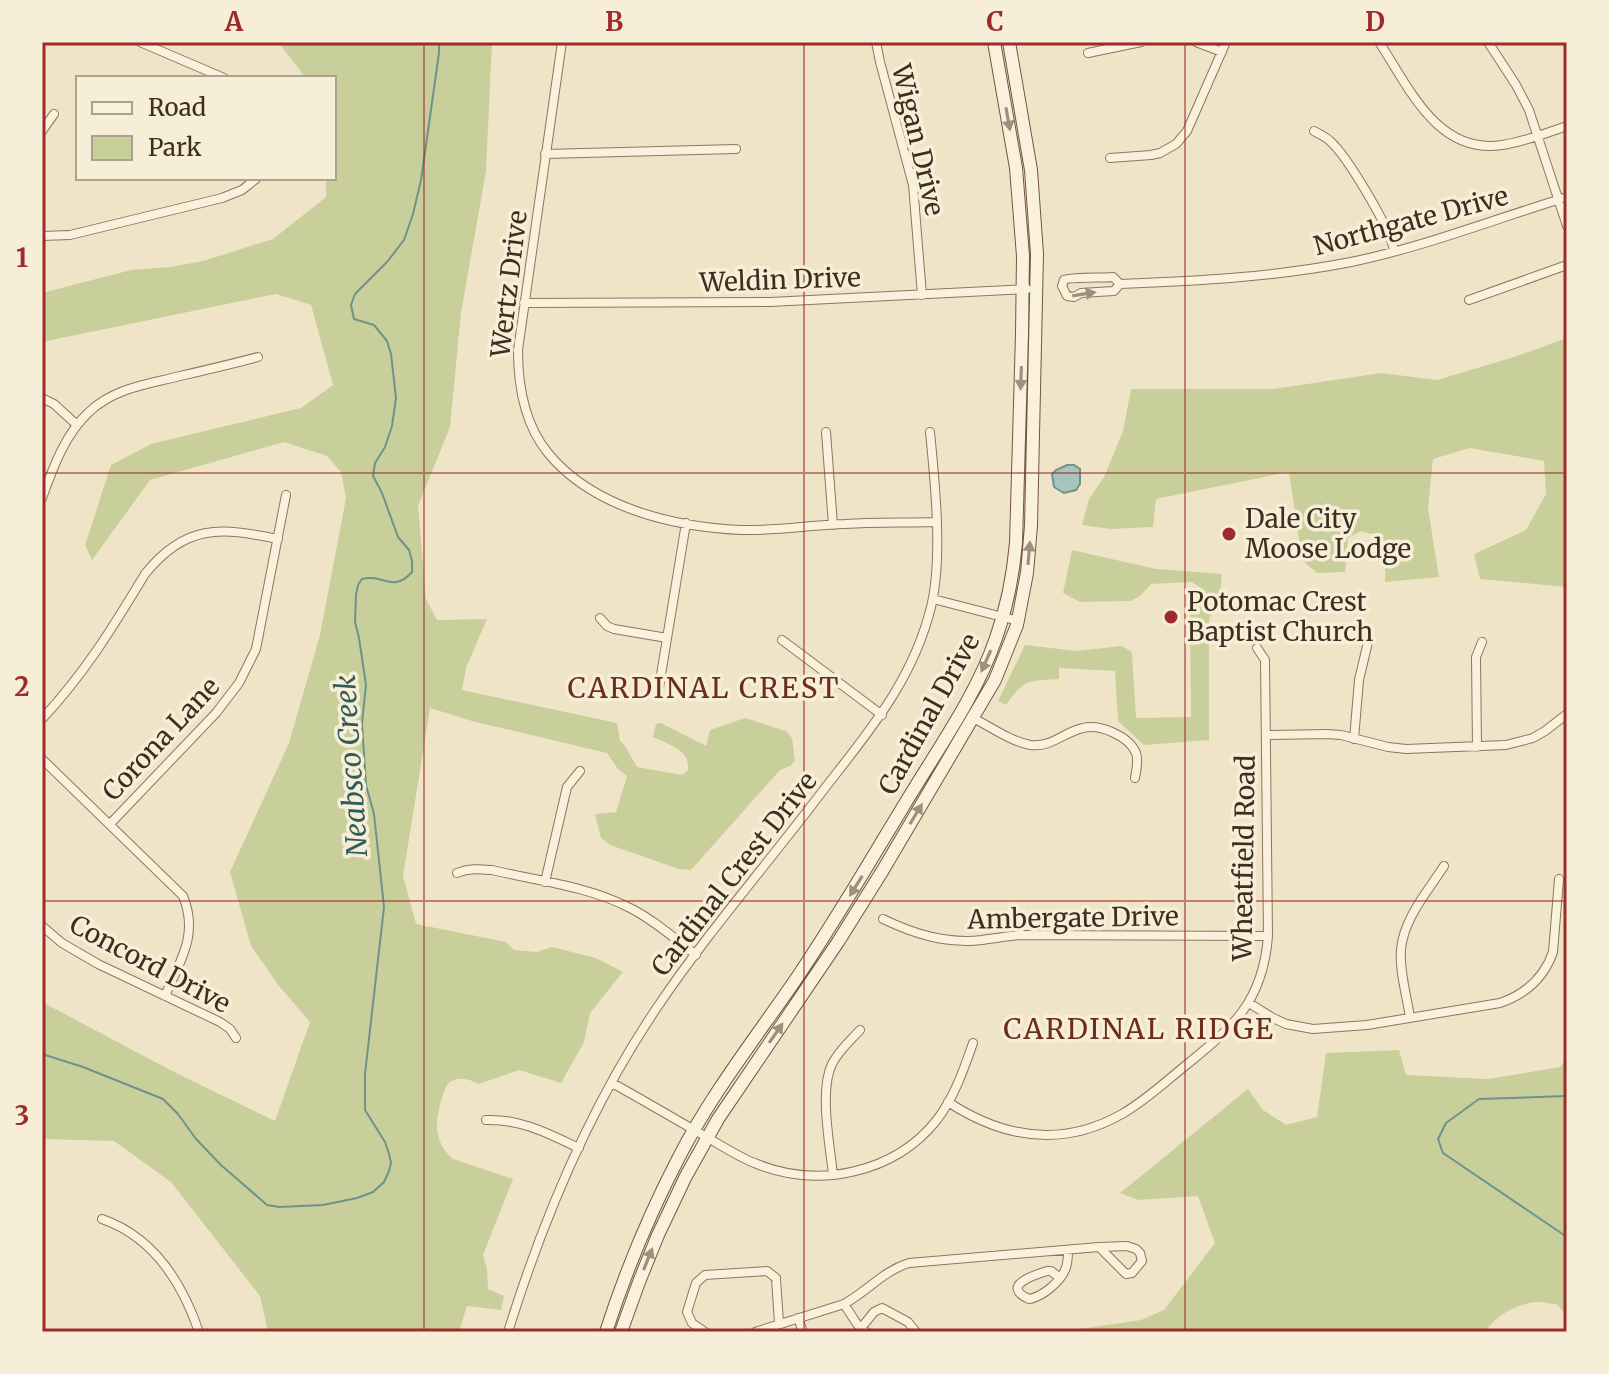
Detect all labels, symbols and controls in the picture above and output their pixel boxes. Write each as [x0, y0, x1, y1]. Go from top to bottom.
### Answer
text: A [224, 5, 244, 38]
text: B [605, 5, 623, 38]
text: C [986, 5, 1004, 38]
text: D [1365, 5, 1385, 38]
street label: Wigan Drive [885, 60, 952, 219]
legend [76, 76, 336, 180]
text: Road [148, 92, 206, 123]
one-way arrow [1003, 106, 1015, 131]
text: Park [148, 132, 202, 163]
street label: Northgate Drive [1310, 179, 1512, 262]
street label: Wertz Drive [483, 208, 534, 360]
text: 1 [16, 241, 28, 274]
street label: Weldin Drive [698, 260, 861, 299]
one-way arrow [1072, 287, 1097, 300]
one-way arrow [1014, 366, 1027, 391]
place label: Dale City Moose Lodge [1245, 502, 1411, 565]
marker: Dale City Moose Lodge [1220, 525, 1238, 543]
one-way arrow [1023, 540, 1036, 565]
place label: Potomac Crest Baptist Church [1187, 585, 1373, 648]
marker: Potomac Crest Baptist Church [1162, 608, 1180, 626]
street label: Cardinal Drive [871, 627, 986, 800]
one-way arrow [980, 650, 993, 673]
text: 2 [14, 670, 30, 703]
street label: Corona Lane [95, 670, 226, 807]
district label: CARDINAL CREST [567, 670, 841, 706]
water label: Neabsco Creek [327, 674, 375, 858]
street label: Wheatfield Road [1225, 754, 1262, 962]
street label: Cardinal Crest Drive [644, 765, 824, 982]
one-way arrow [909, 803, 923, 825]
one-way arrow [849, 875, 863, 897]
street label: Ambergate Drive [966, 899, 1179, 936]
street label: Concord Drive [64, 907, 236, 1020]
district label: CARDINAL RIDGE [1003, 1011, 1275, 1047]
one-way arrow [768, 1022, 783, 1043]
text: 3 [15, 1099, 29, 1132]
one-way arrow [642, 1247, 655, 1271]

